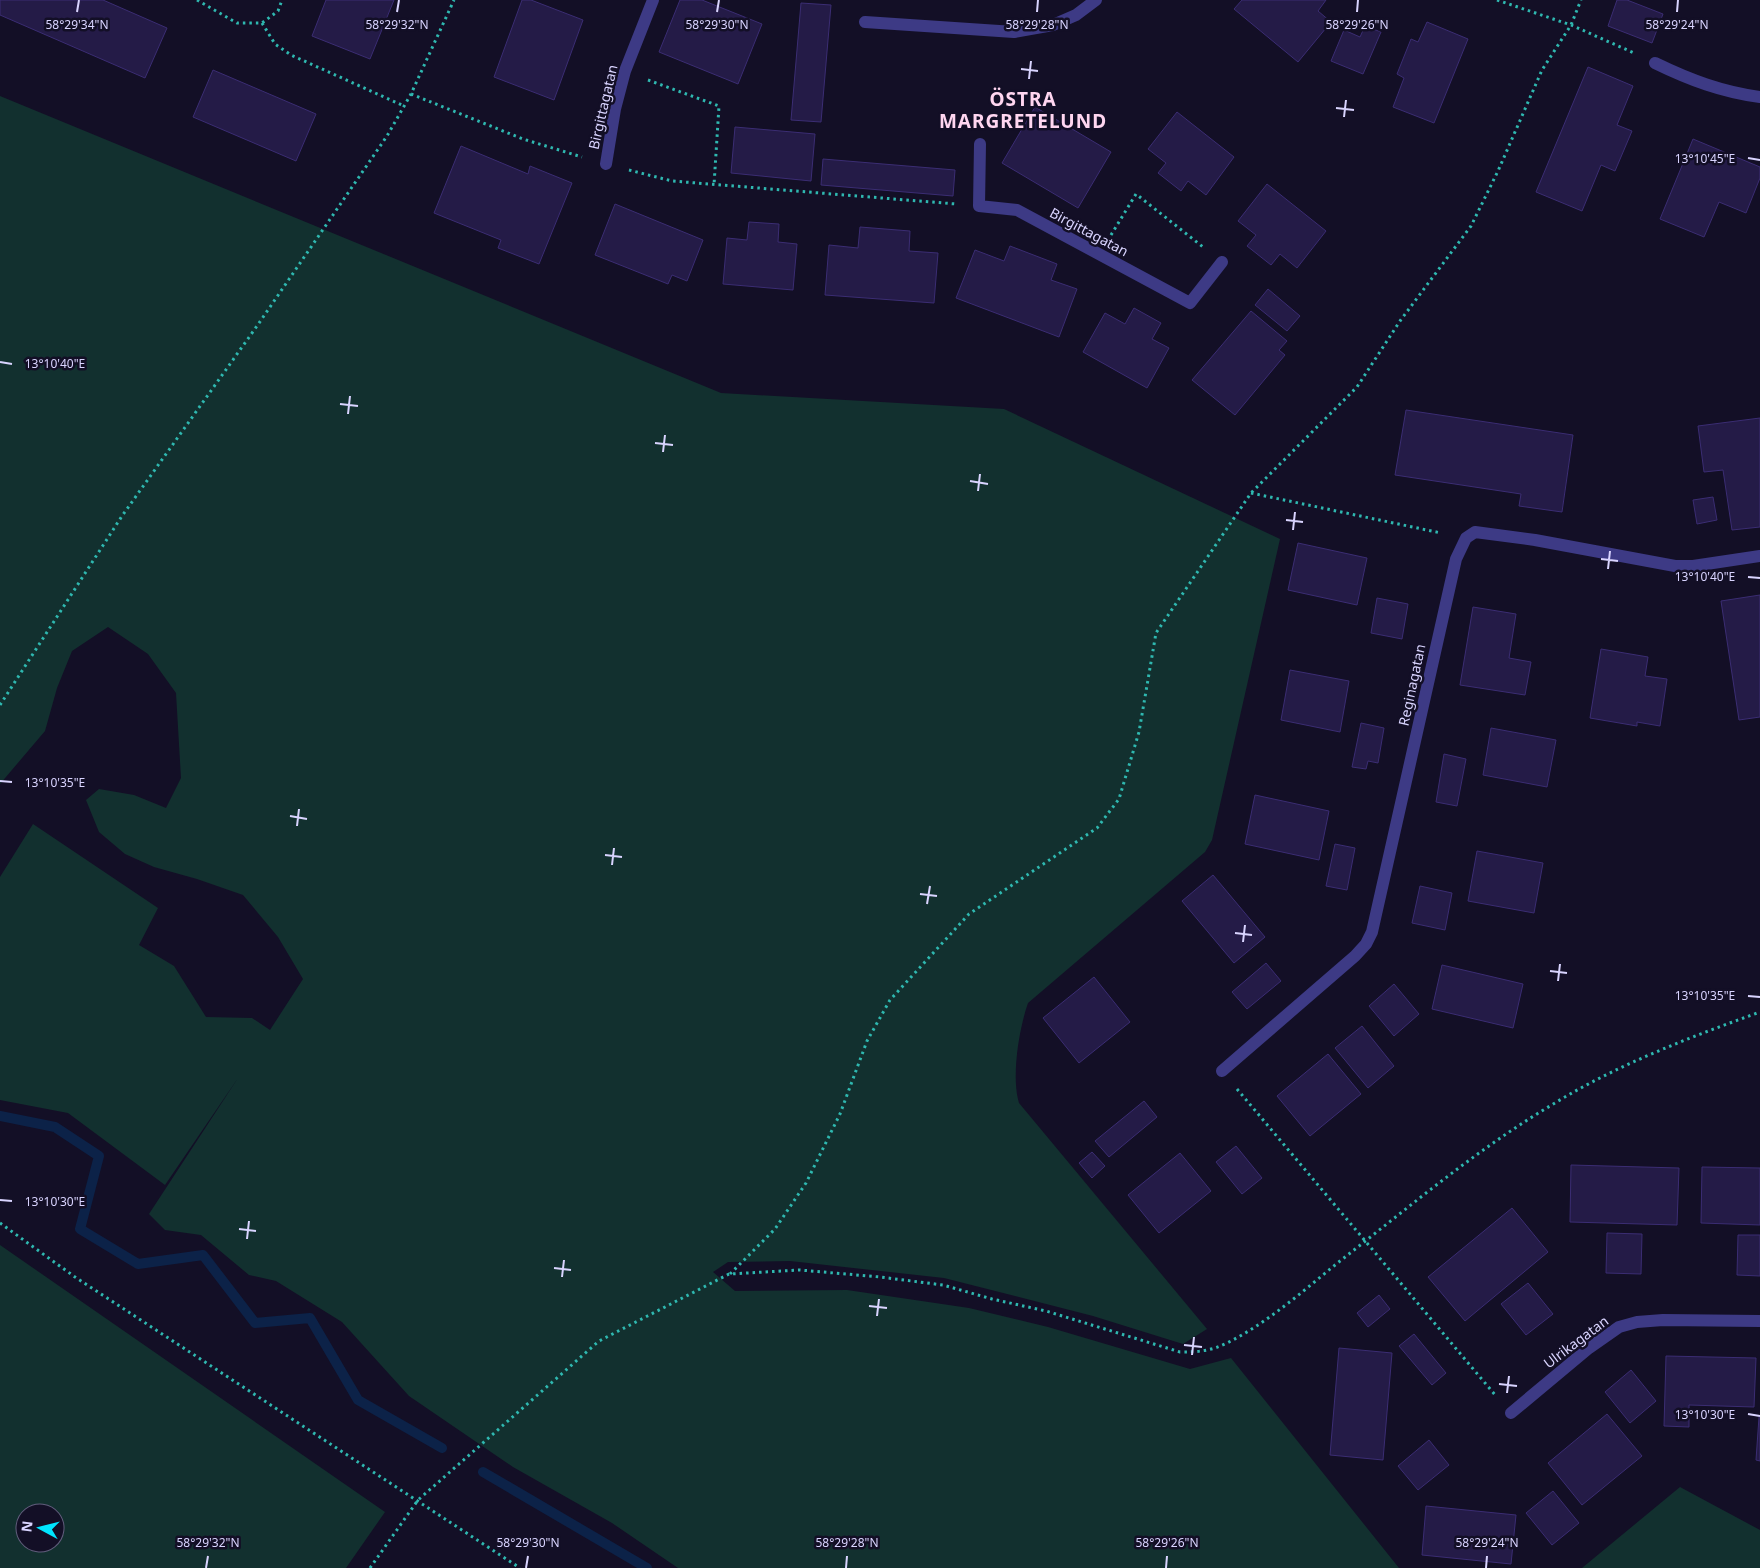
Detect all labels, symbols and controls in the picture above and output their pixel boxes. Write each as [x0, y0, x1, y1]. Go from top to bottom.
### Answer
text: 58°29'34"N [45, 16, 109, 33]
text: 58°29'32"N [365, 16, 429, 33]
text: 58°29'30"N [685, 16, 749, 33]
text: 58°29'28"N [1005, 16, 1069, 33]
text: 58°29'26"N [1325, 16, 1389, 33]
text: 58°29'24"N [1645, 16, 1709, 33]
street label: Birgittagatan [584, 63, 622, 151]
district label: ÖSTRA MARGRETELUND [939, 86, 1107, 134]
text: 13°10'45"E [1675, 150, 1735, 167]
street label: Birgittagatan [1047, 203, 1132, 260]
text: 13°10'40"E [25, 355, 85, 372]
text: 13°10'40"E [1675, 568, 1735, 585]
street label: Reginagatan [1394, 642, 1429, 728]
text: 13°10'35"E [25, 774, 85, 791]
text: 13°10'35"E [1675, 987, 1735, 1004]
text: 13°10'30"E [25, 1193, 85, 1210]
street label: Ulrikagatan [1539, 1311, 1612, 1372]
text: 13°10'30"E [1675, 1406, 1735, 1423]
north arrow [15, 1503, 65, 1553]
text: N [16, 1520, 37, 1533]
text: 58°29'32"N [176, 1534, 240, 1551]
text: 58°29'30"N [496, 1534, 560, 1551]
text: 58°29'28"N [815, 1534, 879, 1551]
text: 58°29'26"N [1135, 1534, 1199, 1551]
text: 58°29'24"N [1455, 1534, 1519, 1551]

